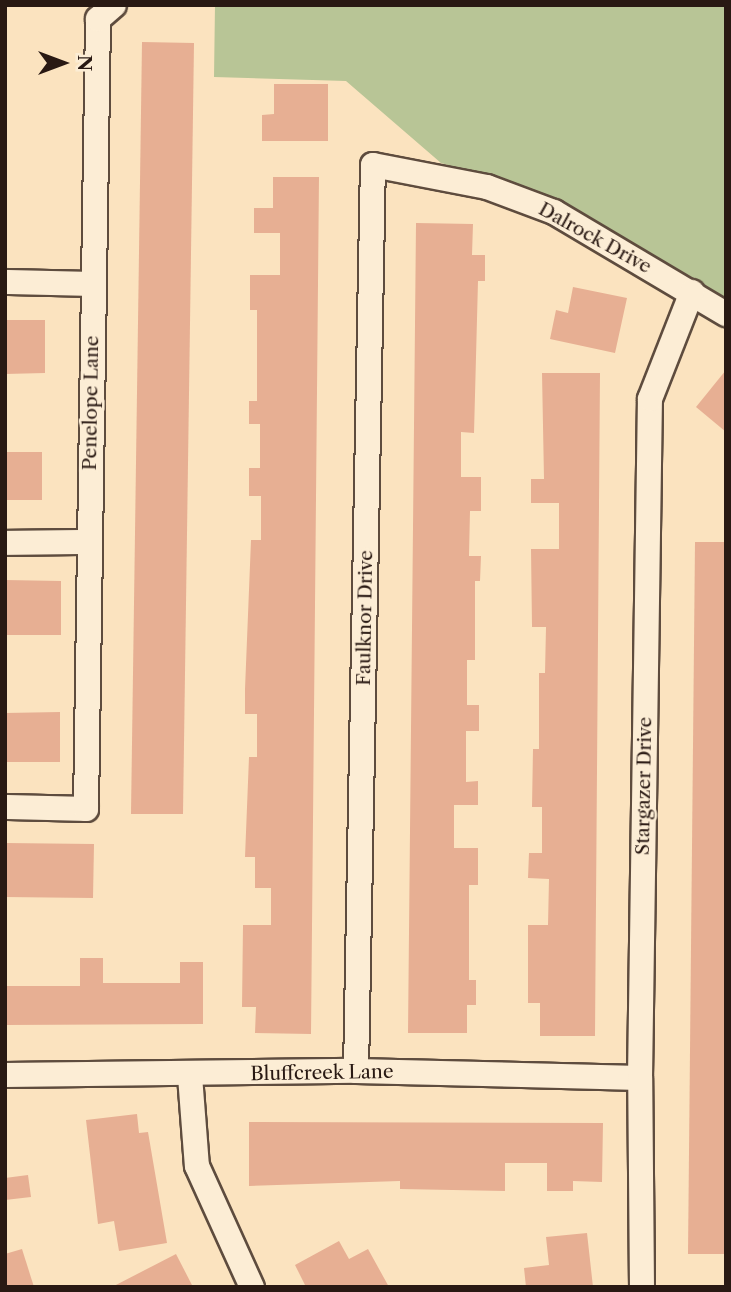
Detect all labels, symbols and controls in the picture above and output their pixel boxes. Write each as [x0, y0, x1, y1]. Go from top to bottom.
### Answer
north arrow [28, 28, 98, 98]
text: N [73, 55, 96, 71]
street label: Dalrock Drive [534, 198, 656, 278]
street label: Penelope Lane [78, 335, 104, 471]
street label: Faulknor Drive [352, 550, 378, 686]
street label: Stargazer Drive [631, 716, 657, 856]
street label: Bluffcreek Lane [250, 1060, 394, 1086]

